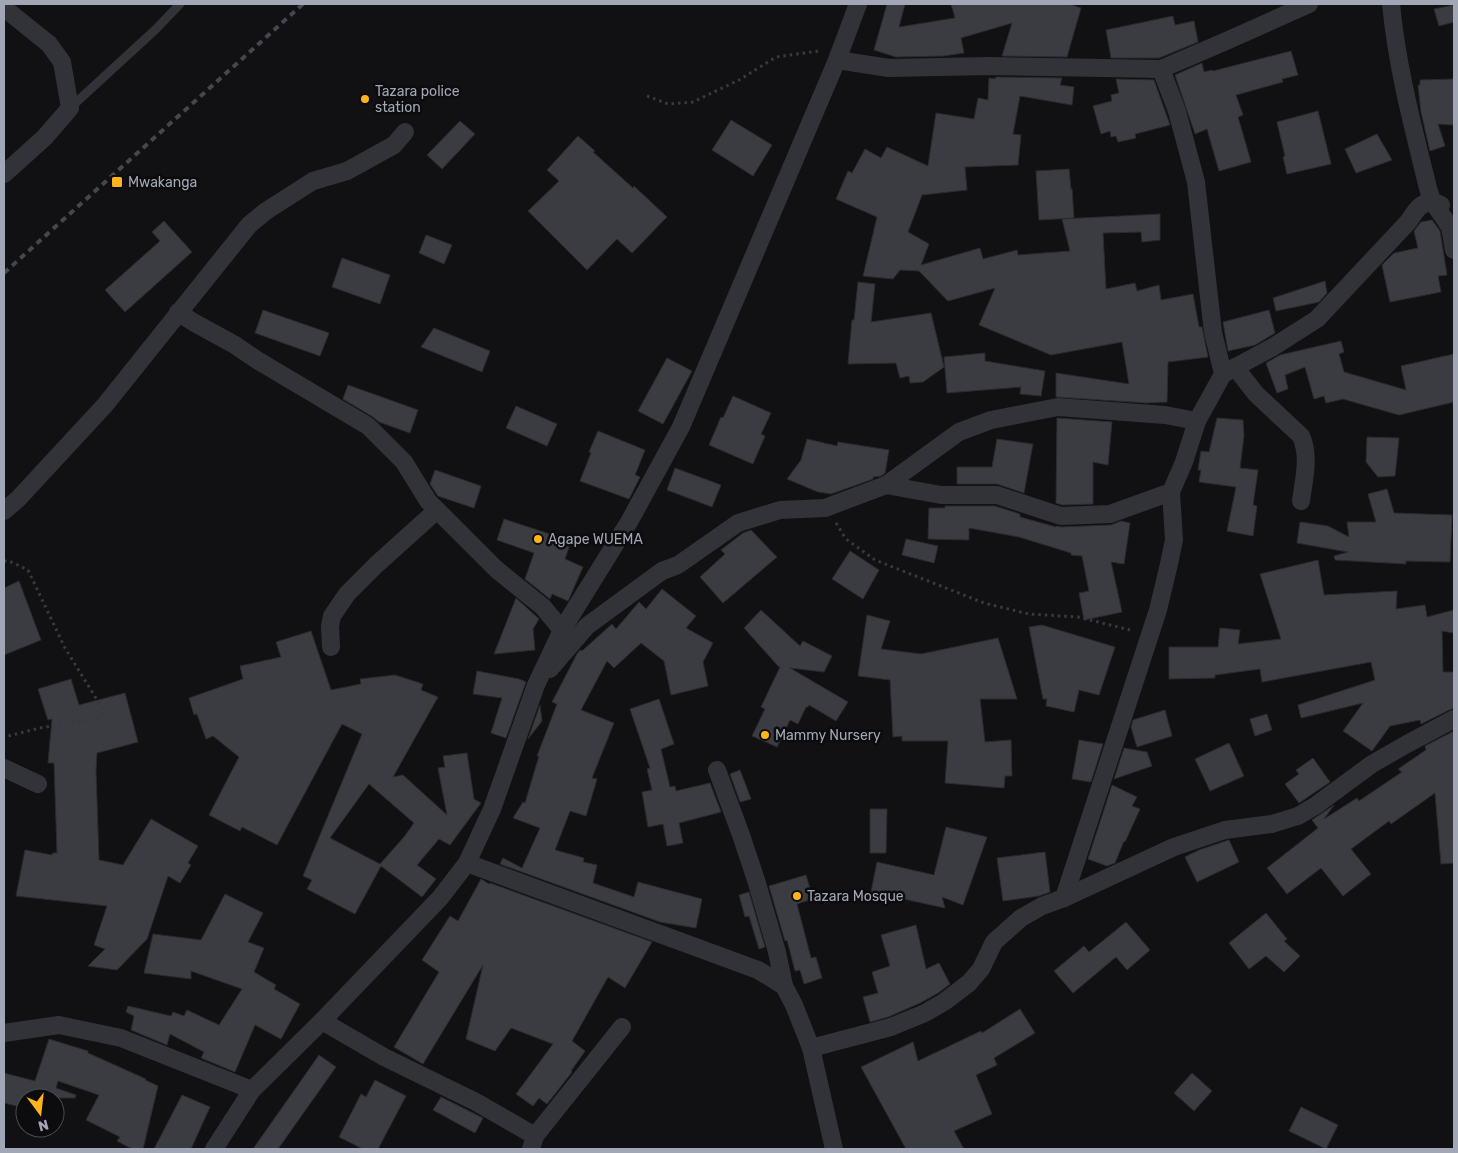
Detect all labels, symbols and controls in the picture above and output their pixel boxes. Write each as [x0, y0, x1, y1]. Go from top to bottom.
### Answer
place label: Tazara police station [375, 83, 460, 116]
marker: Tazara police station [359, 93, 371, 105]
place label: Mwakanga [128, 174, 197, 191]
marker: Mwakanga [110, 175, 124, 189]
place label: Agape WUEMA [548, 531, 643, 548]
marker: Agape WUEMA [532, 533, 544, 545]
place label: Mammy Nursery [775, 727, 881, 744]
marker: Mammy Nursery [759, 729, 771, 741]
place label: Tazara Mosque [807, 888, 904, 905]
marker: Tazara Mosque [791, 890, 803, 902]
north arrow [15, 1088, 65, 1138]
text: N [36, 1116, 50, 1135]

